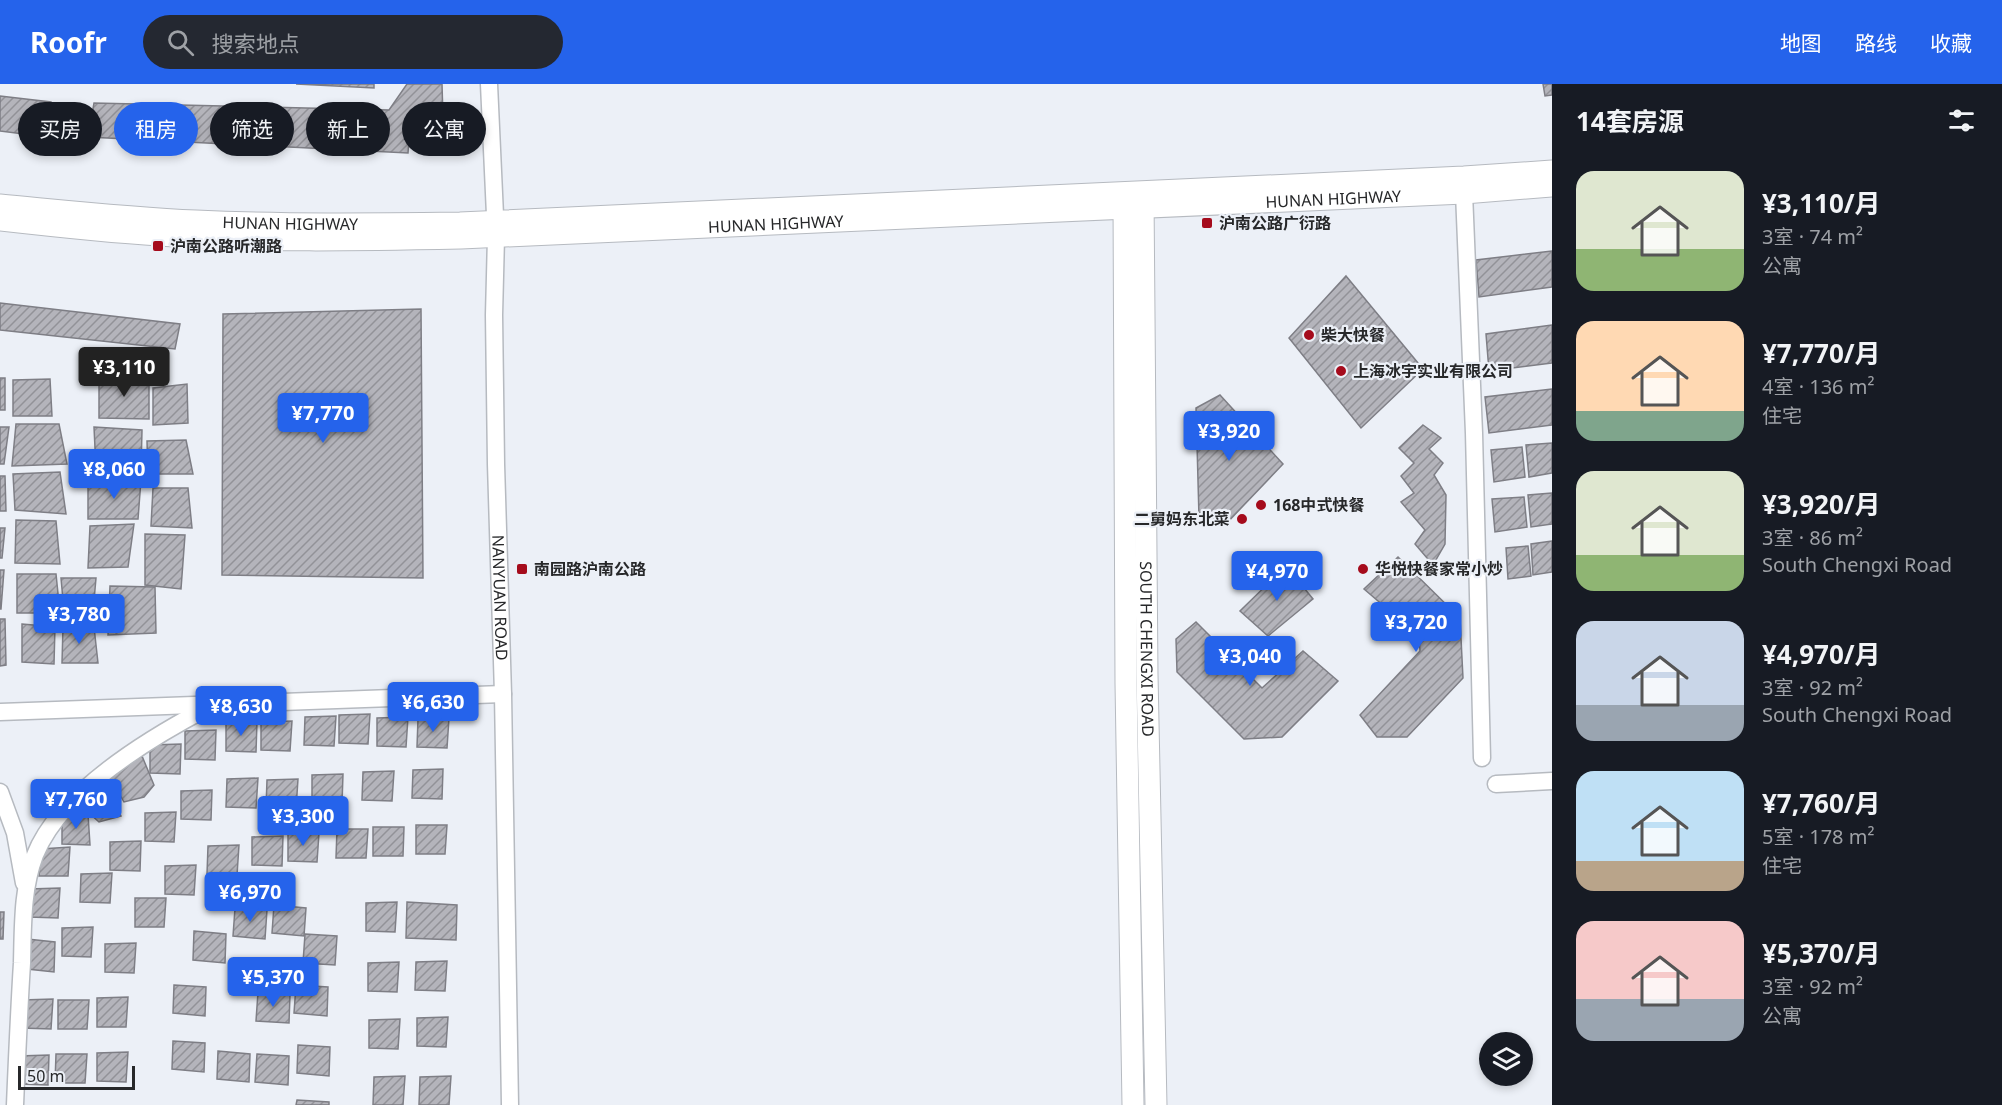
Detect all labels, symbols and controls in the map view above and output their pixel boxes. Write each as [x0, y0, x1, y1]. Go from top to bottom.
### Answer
search box [143, 15, 563, 69]
text: Roofr [30, 23, 107, 61]
icon: search [164, 26, 197, 59]
text: 搜索地点 [212, 28, 300, 58]
text: 地图 [1780, 29, 1822, 57]
text: 路线 [1855, 29, 1897, 57]
text: 收藏 [1930, 29, 1972, 57]
chip: 买房 [18, 102, 102, 156]
chip: 租房 [114, 102, 198, 156]
chip: 筛选 [210, 102, 294, 156]
chip: 新上 [306, 102, 390, 156]
chip: 公寓 [402, 102, 486, 156]
text: 14套房源 [1576, 103, 1684, 139]
icon: filters [1945, 104, 1978, 137]
street label: HUNAN HIGHWAY [1265, 185, 1402, 213]
text: ¥3,110/月 [1762, 185, 1881, 221]
icon: home [1624, 195, 1696, 267]
street label: HUNAN HIGHWAY [708, 210, 845, 238]
street label: HUNAN HIGHWAY [222, 211, 359, 235]
place label: 沪南公路广衍路 [1219, 212, 1331, 234]
marker: 沪南公路广衍路 [1200, 216, 1214, 230]
text: 3室 · 74 m² [1762, 223, 1863, 250]
place label: 沪南公路听潮路 [170, 235, 282, 257]
marker: 沪南公路听潮路 [151, 239, 165, 253]
text: 公寓 [1762, 252, 1802, 279]
place label: 柴大快餐 [1321, 324, 1385, 346]
marker: 柴大快餐 [1302, 328, 1316, 342]
text: ¥7,770/月 [1762, 335, 1881, 371]
icon: home [1624, 345, 1696, 417]
pin: ¥3,110 [75, 347, 173, 398]
text: ¥3,110 [93, 353, 155, 380]
place label: 上海冰宇实业有限公司 [1353, 360, 1513, 382]
marker: 上海冰宇实业有限公司 [1334, 364, 1348, 378]
text: 4室 · 136 m² [1762, 373, 1874, 400]
pin: ¥7,770 [274, 393, 372, 444]
text: ¥7,770 [292, 399, 354, 426]
text: 住宅 [1762, 402, 1802, 429]
pin: ¥3,920 [1180, 411, 1278, 462]
text: ¥3,920 [1198, 417, 1260, 444]
pin: ¥8,060 [65, 449, 163, 500]
text: ¥8,060 [83, 455, 145, 482]
text: ¥3,920/月 [1762, 486, 1881, 522]
place label: 168中式快餐 [1273, 494, 1364, 516]
icon: home [1624, 495, 1696, 567]
marker: 168中式快餐 [1254, 498, 1268, 512]
place label: 二舅妈东北菜 [1134, 508, 1230, 530]
marker: 二舅妈东北菜 [1235, 512, 1249, 526]
text: 3室 · 86 m² [1762, 524, 1863, 551]
street label: NANYUAN ROAD [487, 535, 513, 661]
pin: ¥4,970 [1228, 551, 1326, 602]
text: South Chengxi Road [1762, 551, 1952, 578]
text: ¥4,970 [1246, 557, 1308, 584]
place label: 南园路沪南公路 [534, 558, 646, 580]
place label: 华悦快餐家常小炒 [1375, 558, 1503, 580]
street label: SOUTH CHENGXI ROAD [1135, 561, 1159, 737]
marker: 南园路沪南公路 [515, 562, 529, 576]
marker: 华悦快餐家常小炒 [1356, 562, 1370, 576]
pin: ¥3,780 [30, 594, 128, 645]
text: ¥3,780 [48, 600, 110, 627]
pin: ¥3,720 [1367, 602, 1465, 653]
text: ¥3,720 [1385, 608, 1447, 635]
pin: ¥3,040 [1201, 636, 1299, 687]
text: ¥4,970/月 [1762, 636, 1881, 672]
text: ¥3,040 [1219, 642, 1281, 669]
icon: home [1624, 645, 1696, 717]
text: 3室 · 92 m² [1762, 674, 1863, 701]
pin: ¥6,630 [384, 682, 482, 733]
pin: ¥8,630 [192, 686, 290, 737]
text: ¥6,630 [402, 688, 464, 715]
text: ¥8,630 [210, 692, 272, 719]
text: South Chengxi Road [1762, 701, 1952, 728]
pin: ¥7,760 [27, 779, 125, 830]
text: ¥7,760 [45, 785, 107, 812]
text: ¥7,760/月 [1762, 785, 1881, 821]
icon: home [1624, 795, 1696, 867]
pin: ¥3,300 [254, 796, 352, 847]
text: ¥3,300 [272, 802, 334, 829]
text: 5室 · 178 m² [1762, 823, 1874, 850]
text: 住宅 [1762, 852, 1802, 879]
pin: ¥6,970 [201, 872, 299, 923]
text: ¥6,970 [219, 878, 281, 905]
text: ¥5,370/月 [1762, 935, 1881, 971]
icon: home [1624, 945, 1696, 1017]
pin: ¥5,370 [224, 957, 322, 1008]
text: ¥5,370 [242, 963, 304, 990]
text: 3室 · 92 m² [1762, 973, 1863, 1000]
text: 公寓 [1762, 1002, 1802, 1029]
map controls [1479, 1032, 1533, 1086]
button: layers [1479, 1032, 1533, 1086]
scale bar [18, 1063, 135, 1090]
text: 50 m [27, 1065, 64, 1087]

